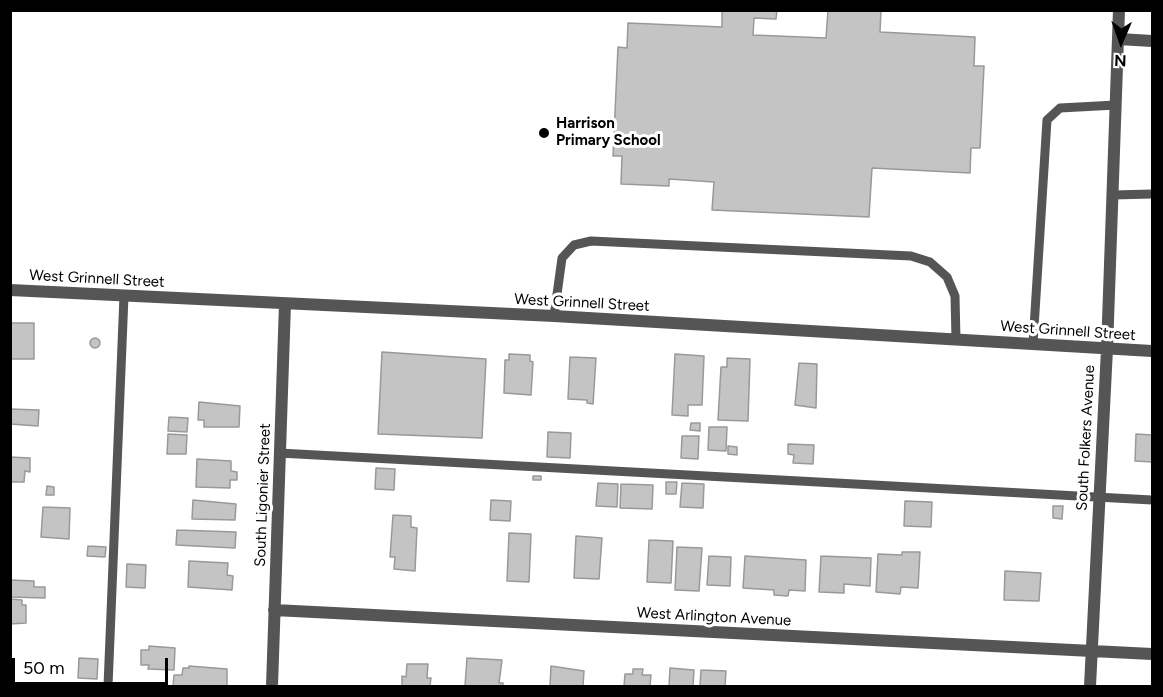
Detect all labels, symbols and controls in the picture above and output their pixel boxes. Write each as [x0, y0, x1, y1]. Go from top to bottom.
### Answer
north arrow [1091, 12, 1151, 72]
text: N [1114, 51, 1127, 70]
place label: Harrison Primary School [556, 115, 661, 150]
marker: Harrison Primary School [537, 126, 551, 140]
street label: West Grinnell Street [29, 266, 165, 292]
street label: West Grinnell Street [514, 290, 650, 316]
street label: West Grinnell Street [1000, 317, 1136, 345]
street label: South Folkers Avenue [1073, 365, 1099, 511]
street label: South Ligonier Street [251, 423, 275, 567]
street label: West Arlington Avenue [636, 604, 792, 630]
scale bar [15, 646, 171, 684]
text: 50 m [23, 657, 65, 679]

